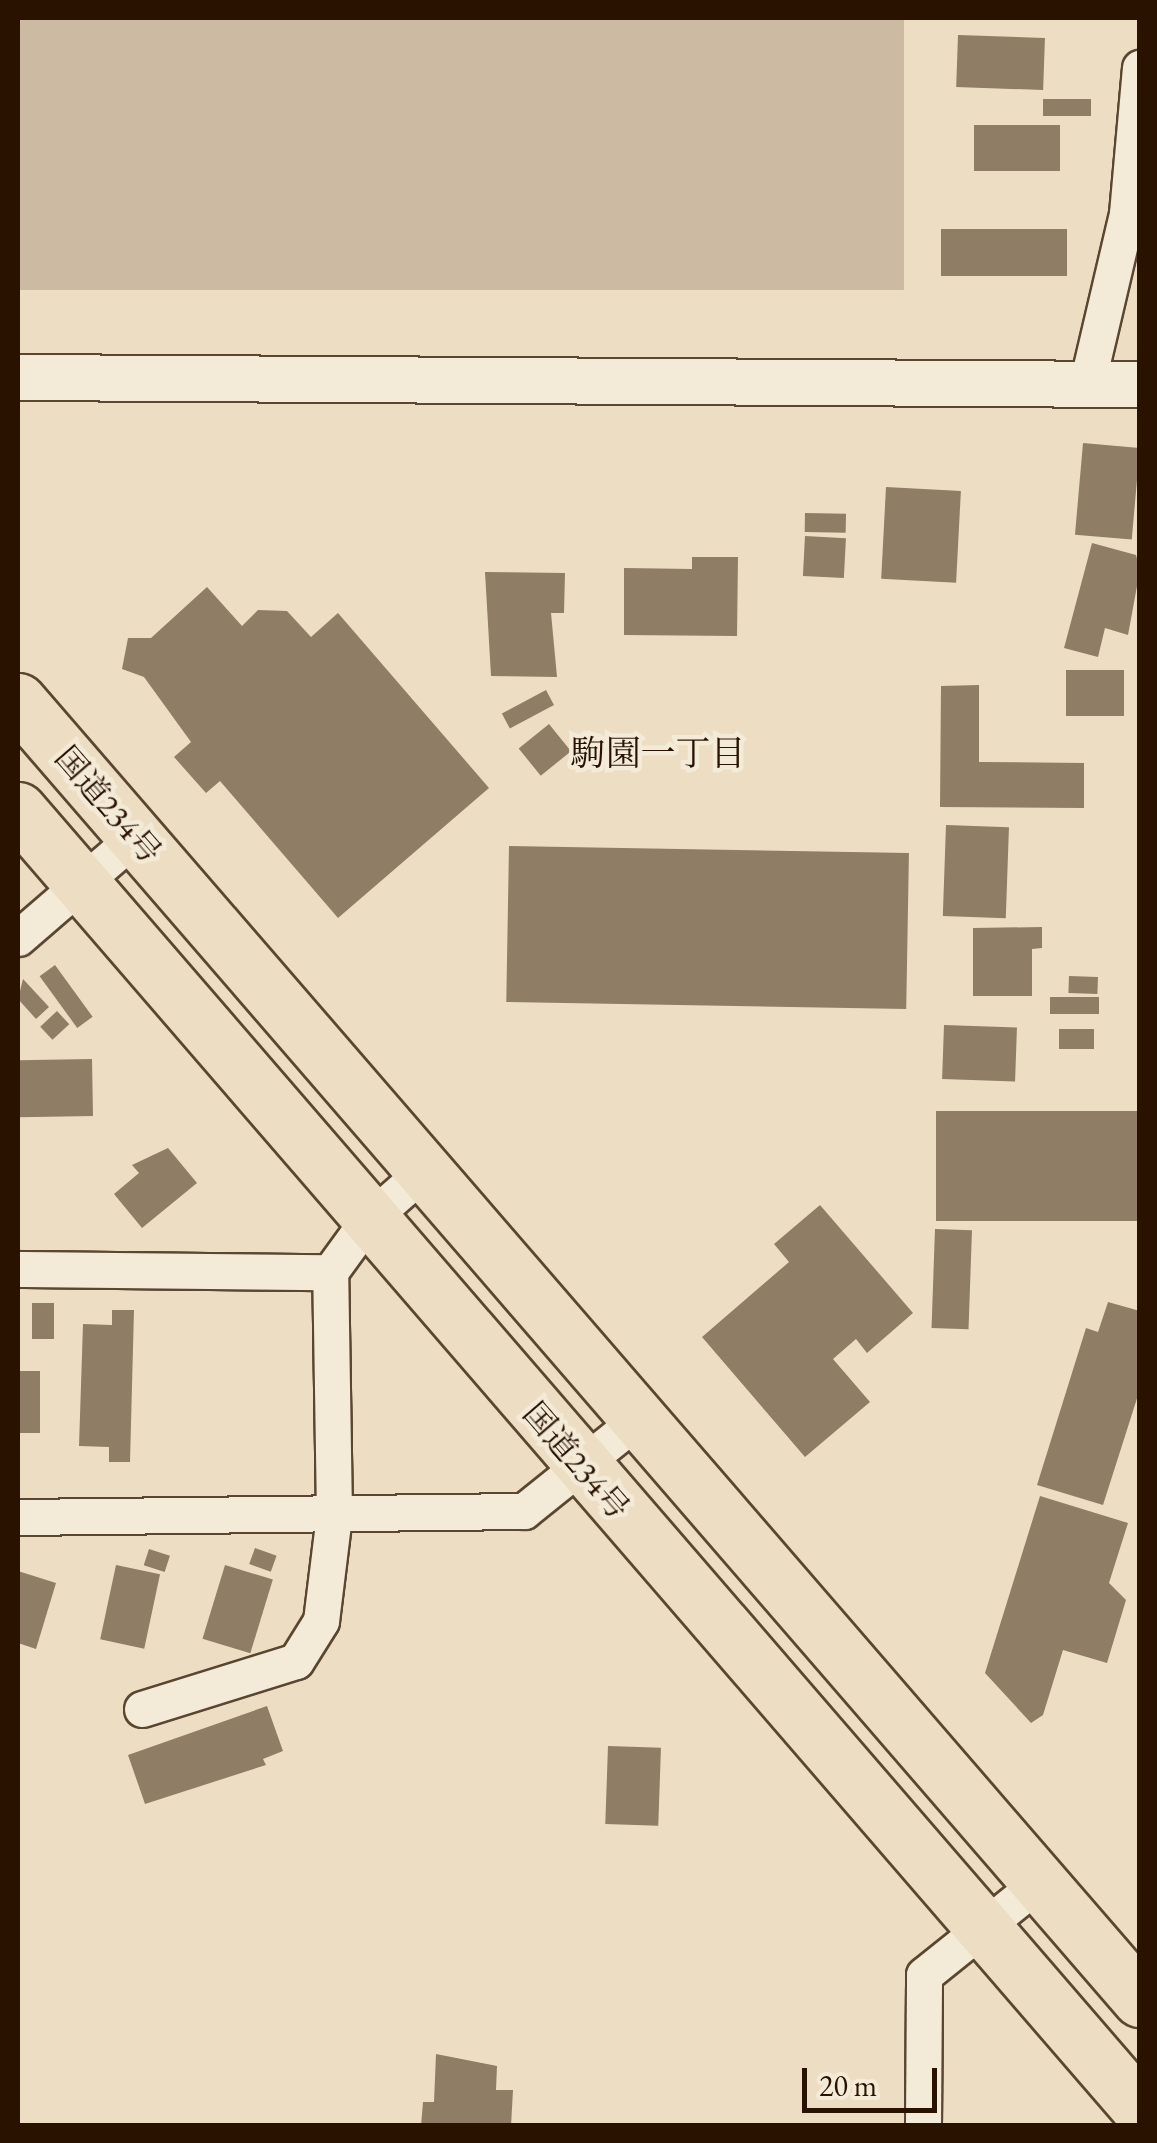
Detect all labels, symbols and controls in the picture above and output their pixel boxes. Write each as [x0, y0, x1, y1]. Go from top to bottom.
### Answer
district label: 駒園一丁目 [571, 732, 745, 774]
street label: 国道234号 [47, 739, 169, 871]
street label: 国道234号 [515, 1395, 637, 1527]
scale bar [807, 2048, 942, 2110]
text: 20 m [819, 2066, 877, 2105]

